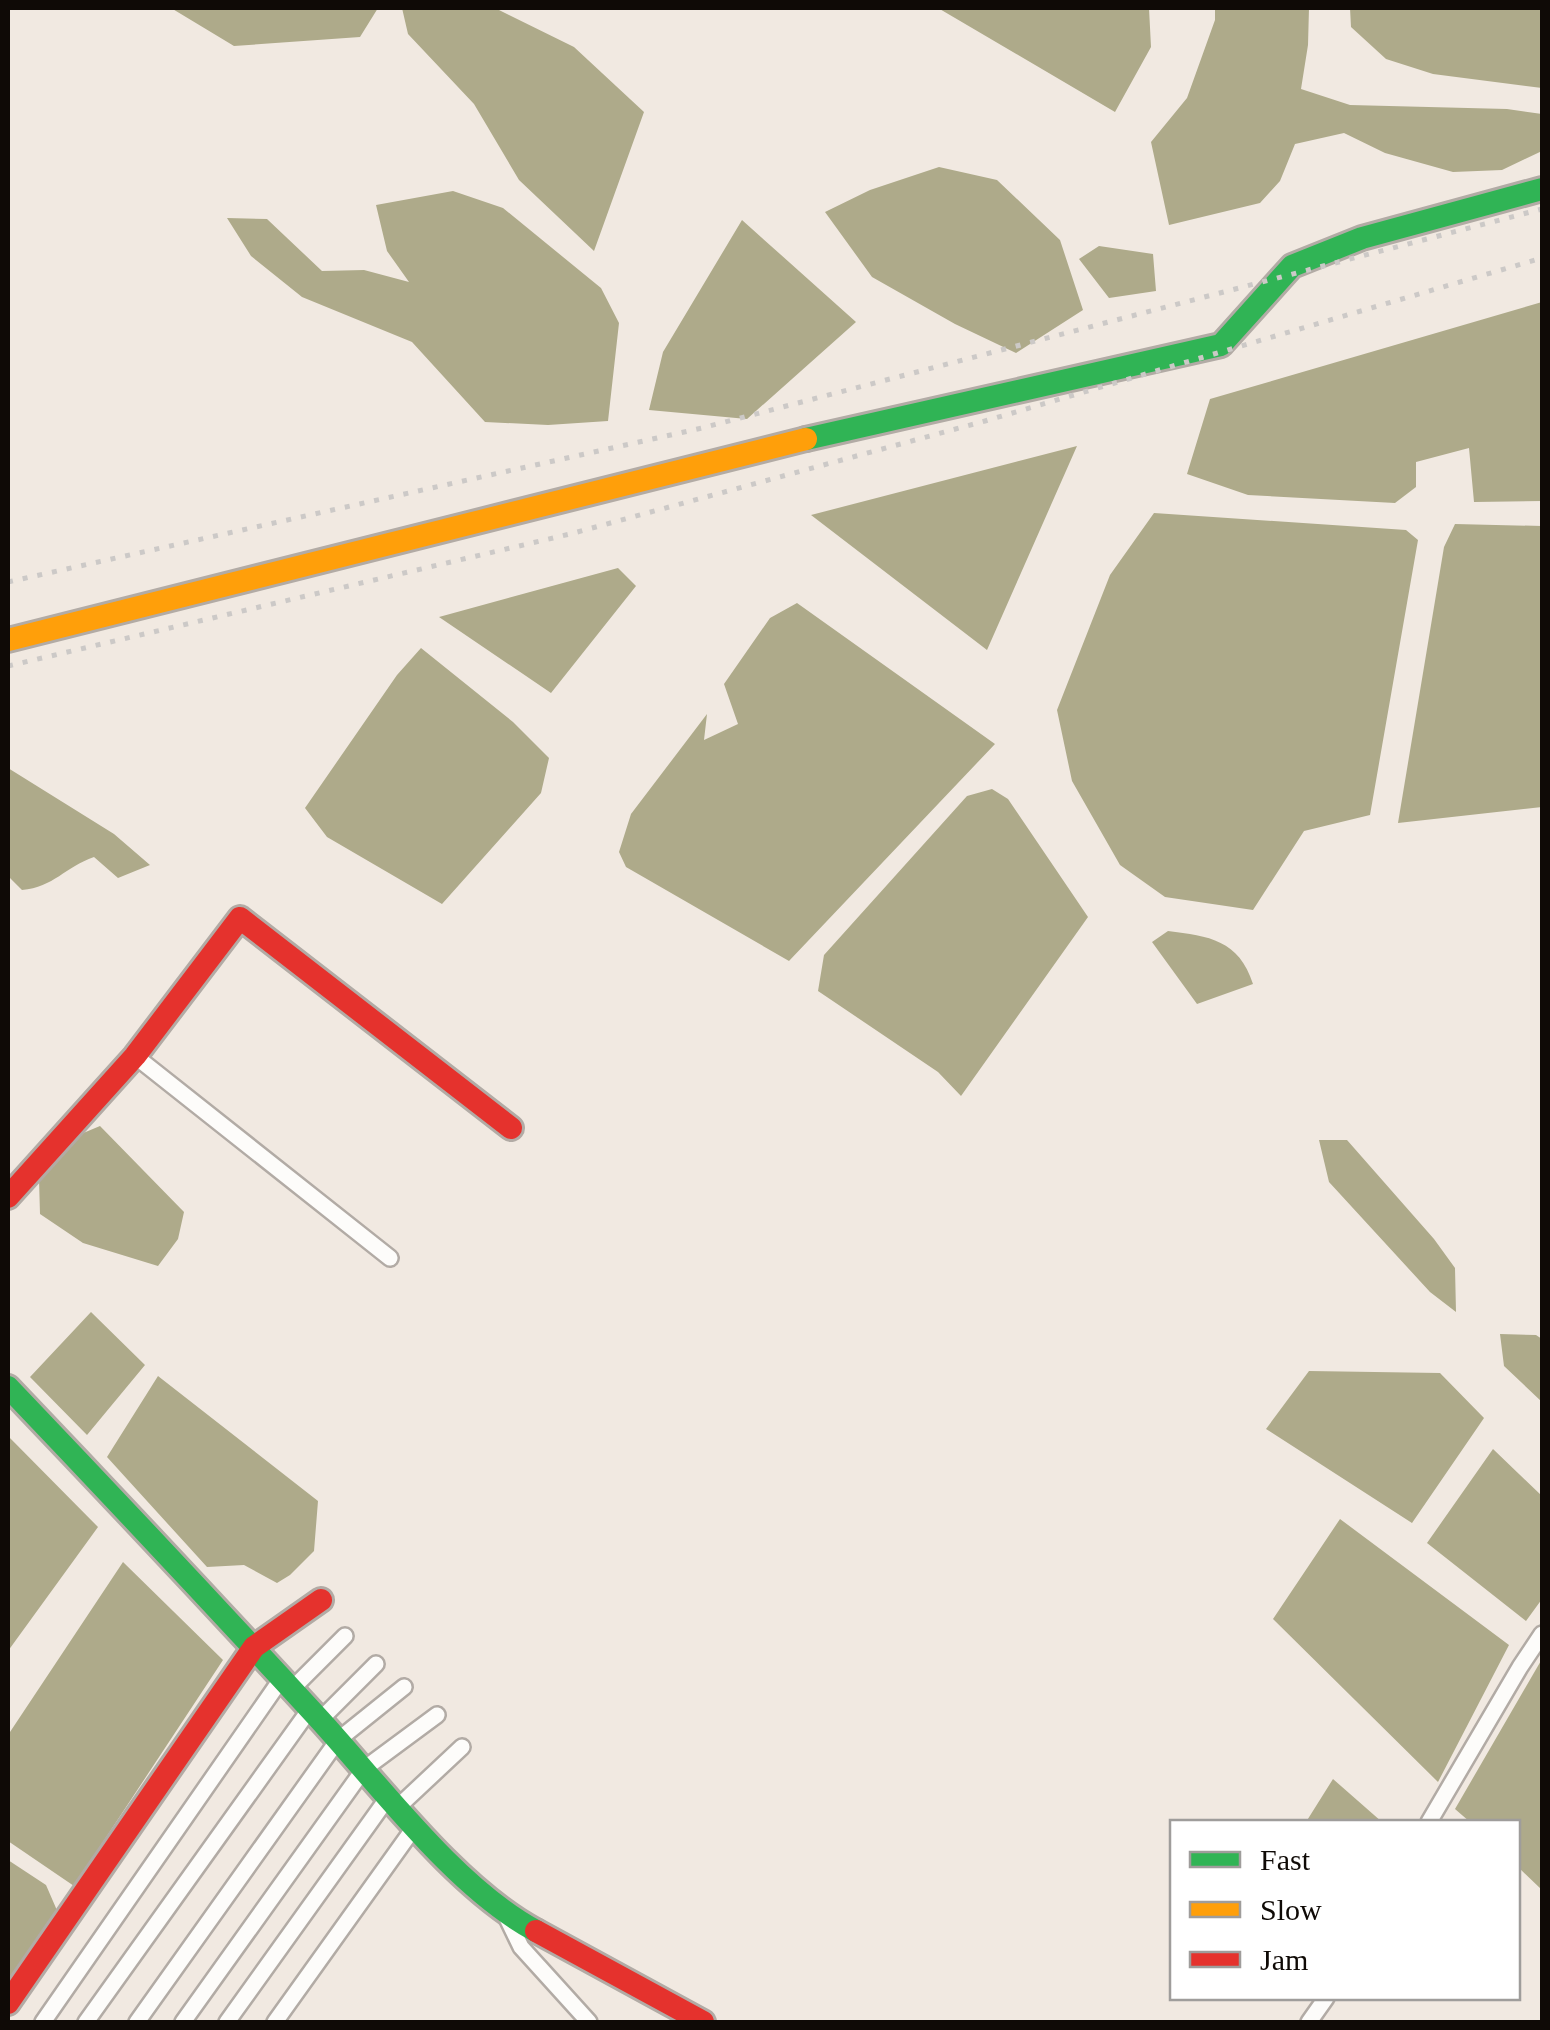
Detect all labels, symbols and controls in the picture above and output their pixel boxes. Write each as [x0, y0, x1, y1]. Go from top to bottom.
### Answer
legend [1170, 1820, 1520, 2000]
text: Fast [1260, 1843, 1311, 1876]
text: Slow [1260, 1893, 1322, 1926]
text: Jam [1260, 1943, 1308, 1976]

